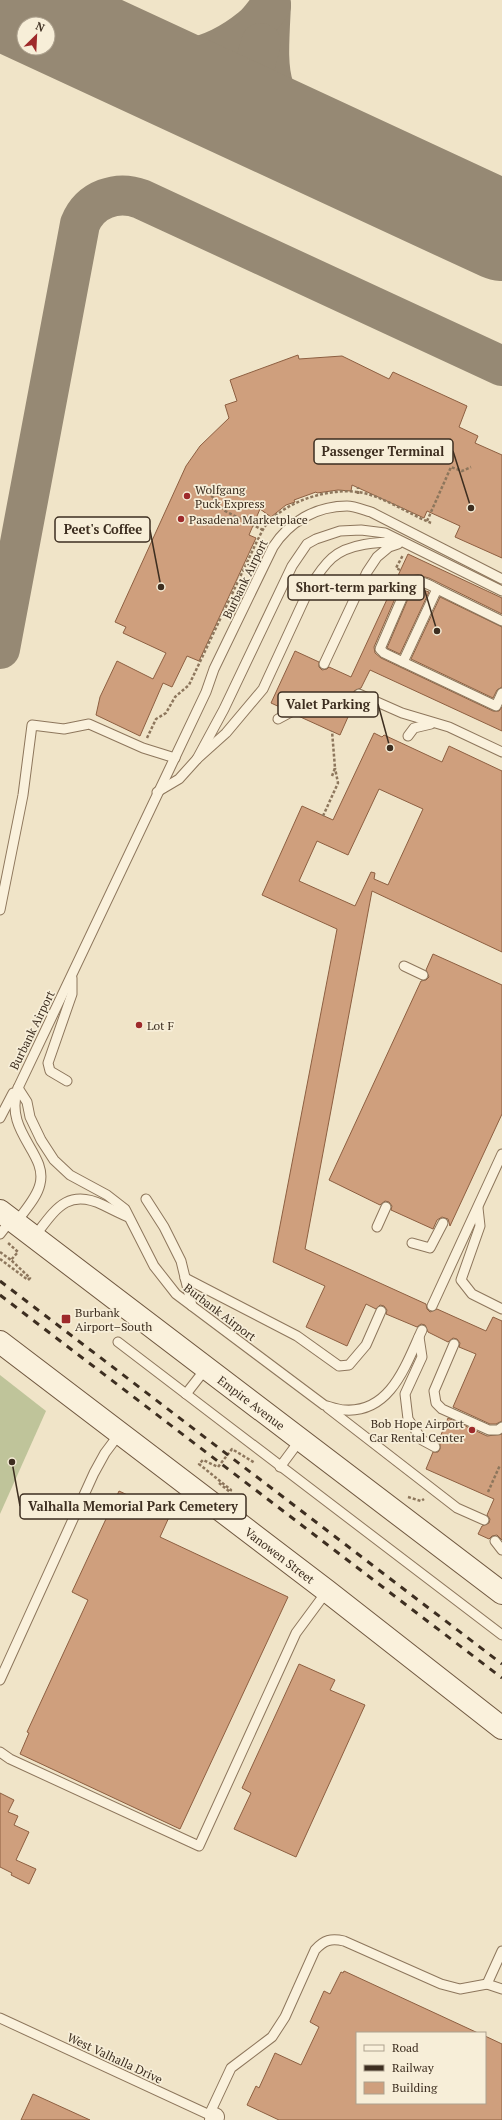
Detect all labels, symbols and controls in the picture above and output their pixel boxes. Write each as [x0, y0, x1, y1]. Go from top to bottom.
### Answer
north arrow [16, 16, 56, 56]
text: N [33, 19, 47, 35]
callout: Passenger Terminal [314, 439, 453, 464]
text: Passenger Terminal [322, 442, 444, 460]
place label: Wolfgang Puck Express [195, 482, 265, 511]
marker: Wolfgang Puck Express [182, 491, 192, 501]
place label: Pasadena Marketplace [189, 512, 308, 527]
marker: Pasadena Marketplace [176, 514, 186, 524]
callout: Peet's Coffee [55, 517, 150, 542]
text: Peet's Coffee [64, 520, 142, 538]
street label: Burbank Airport [219, 536, 271, 621]
callout: Short-term parking [288, 575, 424, 600]
text: Short-term parking [296, 578, 417, 596]
callout: Valet Parking [278, 692, 378, 717]
text: Valet Parking [286, 695, 371, 713]
street label: Burbank Airport [6, 987, 58, 1072]
place label: Lot F [147, 1018, 174, 1033]
marker: Lot F [134, 1020, 144, 1030]
street label: Burbank Airport [181, 1280, 259, 1344]
place label: Burbank Airport–South [75, 1305, 152, 1334]
marker: Burbank Airport–South [60, 1313, 72, 1325]
street label: Empire Avenue [215, 1372, 288, 1433]
place label: Bob Hope Airport Car Rental Center [369, 1416, 465, 1445]
marker: Bob Hope Airport Car Rental Center [467, 1425, 477, 1435]
callout: Valhalla Memorial Park Cemetery [20, 1494, 246, 1519]
text: Valhalla Memorial Park Cemetery [28, 1497, 239, 1515]
street label: Vanowen Street [242, 1524, 318, 1587]
street label: West Valhalla Drive [65, 2029, 165, 2087]
legend [356, 2032, 486, 2104]
text: Road [392, 2040, 419, 2055]
text: Railway [392, 2060, 435, 2075]
text: Building [392, 2080, 438, 2095]

